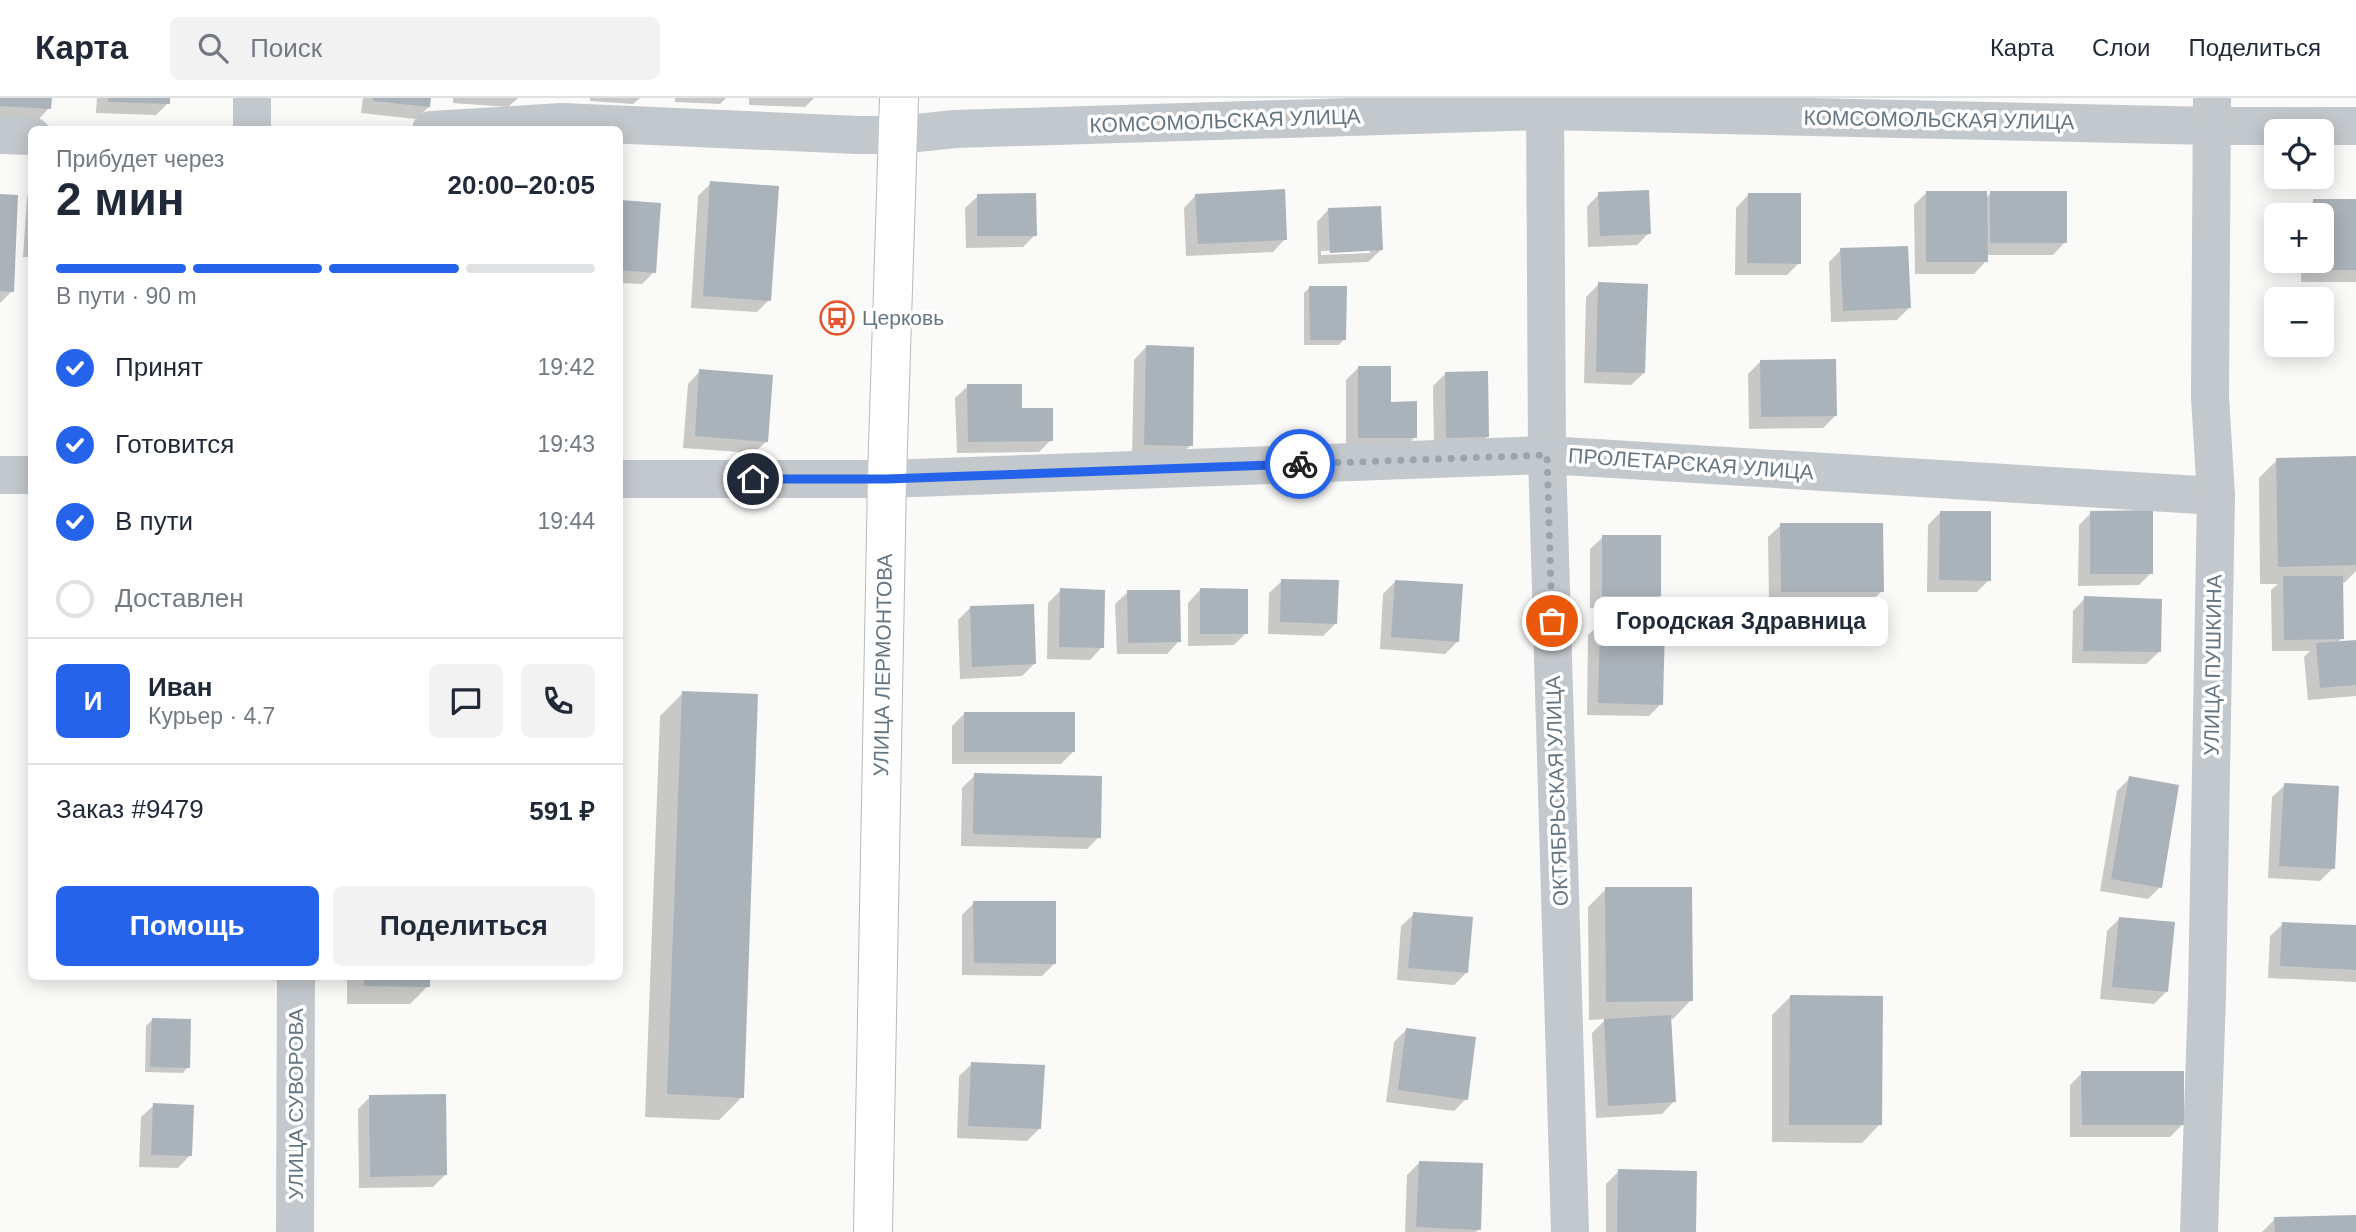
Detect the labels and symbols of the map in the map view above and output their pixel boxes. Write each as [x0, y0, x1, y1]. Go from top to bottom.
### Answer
street label: КОМСОМОЛЬСКАЯ УЛИЦА [1089, 104, 1361, 137]
street label: КОМСОМОЛЬСКАЯ УЛИЦА [1803, 106, 2075, 133]
bus stop icon: Церковь [818, 299, 856, 337]
place label: Церковь [862, 306, 944, 329]
courier [1265, 429, 1335, 499]
street label: ПРОЛЕТАРСКАЯ УЛИЦА [1568, 443, 1814, 484]
pin [723, 449, 783, 509]
street label: УЛИЦА ЛЕРМОНТОВА [869, 553, 896, 777]
street label: УЛИЦА ПУШКИНА [2199, 574, 2226, 756]
pin [1522, 591, 1582, 651]
callout: Городская Здравница [1594, 596, 1888, 646]
street label: ОКТЯБРЬСКАЯ УЛИЦА [1541, 675, 1572, 907]
street label: УЛИЦА СУВОРОВА [284, 1008, 307, 1200]

